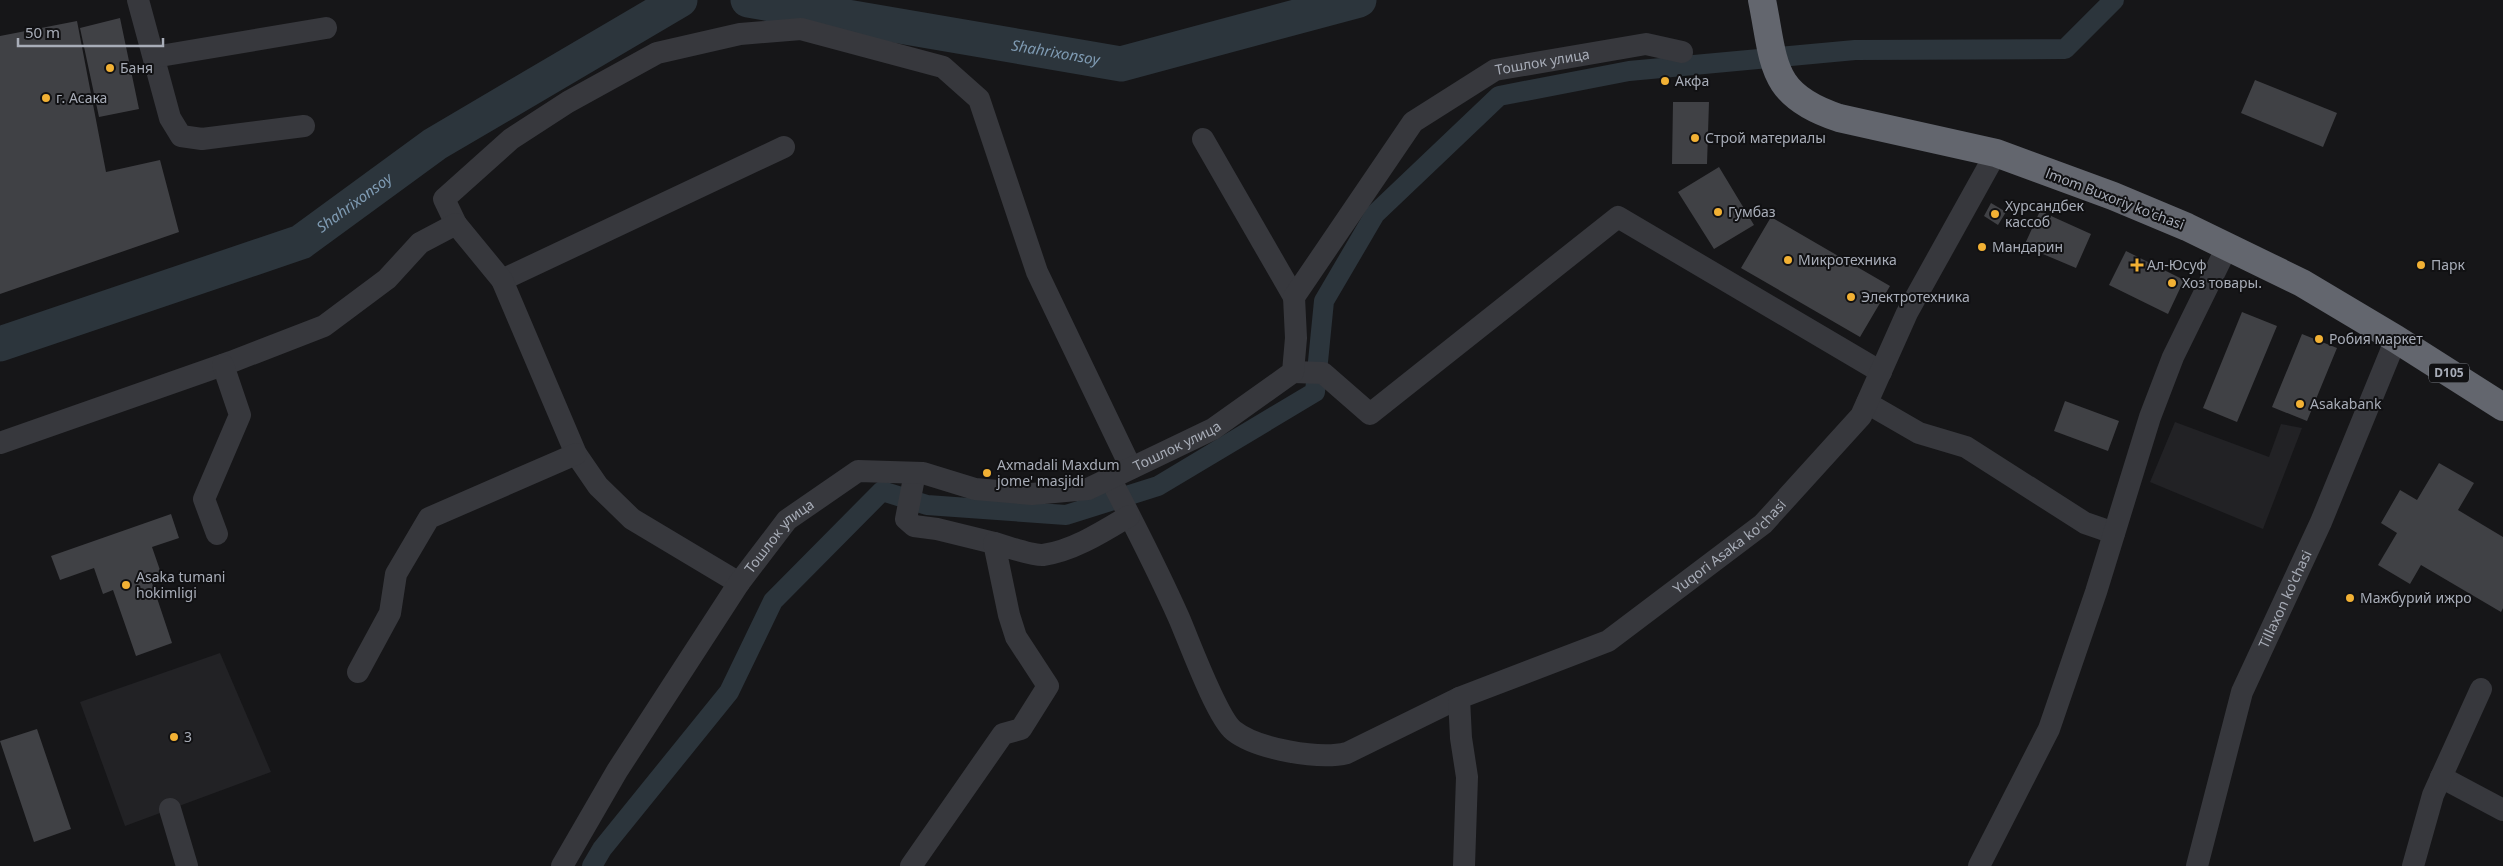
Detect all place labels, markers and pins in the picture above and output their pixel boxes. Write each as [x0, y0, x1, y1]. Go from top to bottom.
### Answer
place label: Баня [120, 58, 153, 77]
marker: Баня [104, 62, 116, 74]
place label: Акфа [1675, 71, 1709, 90]
marker: Акфа [1659, 75, 1671, 87]
place label: г. Асака [56, 88, 107, 107]
marker: г. Асака [40, 92, 52, 104]
place label: Строй материалы [1705, 128, 1826, 147]
marker: Строй материалы [1689, 132, 1701, 144]
place label: Хурсандбек кассоб [2005, 196, 2085, 231]
place label: Гумбаз [1728, 202, 1776, 221]
marker: Гумбаз [1712, 206, 1724, 218]
marker: Хурсандбек кассоб [1989, 208, 2001, 220]
place label: Мандарин [1992, 237, 2063, 256]
marker: Мандарин [1976, 241, 1988, 253]
place label: Микротехника [1798, 250, 1897, 269]
marker: Микротехника [1782, 254, 1794, 266]
place label: Ал-Юсуф [2147, 255, 2207, 274]
place label: Парк [2431, 255, 2466, 274]
marker: Ал-Юсуф [2131, 259, 2143, 271]
marker: Парк [2415, 259, 2427, 271]
place label: Хоз товары. [2182, 273, 2262, 292]
marker: Хоз товары. [2166, 277, 2178, 289]
place label: Электротехника [1861, 287, 1970, 306]
marker: Электротехника [1845, 291, 1857, 303]
place label: Робия маркет [2329, 329, 2423, 348]
marker: Робия маркет [2313, 333, 2325, 345]
place label: Asakabank [2310, 394, 2382, 413]
marker: Asakabank [2294, 398, 2306, 410]
place label: Axmadali Maxdum jome' masjidi [996, 455, 1120, 490]
marker: Axmadali Maxdum jome' masjidi [981, 467, 993, 479]
place label: Asaka tumani hokimligi [136, 567, 225, 602]
marker: Asaka tumani hokimligi [120, 579, 132, 591]
place label: Мажбурий ижро [2360, 588, 2472, 607]
marker: Мажбурий ижро [2344, 592, 2356, 604]
place label: 3 [184, 727, 192, 746]
marker: 3 [168, 731, 180, 743]

